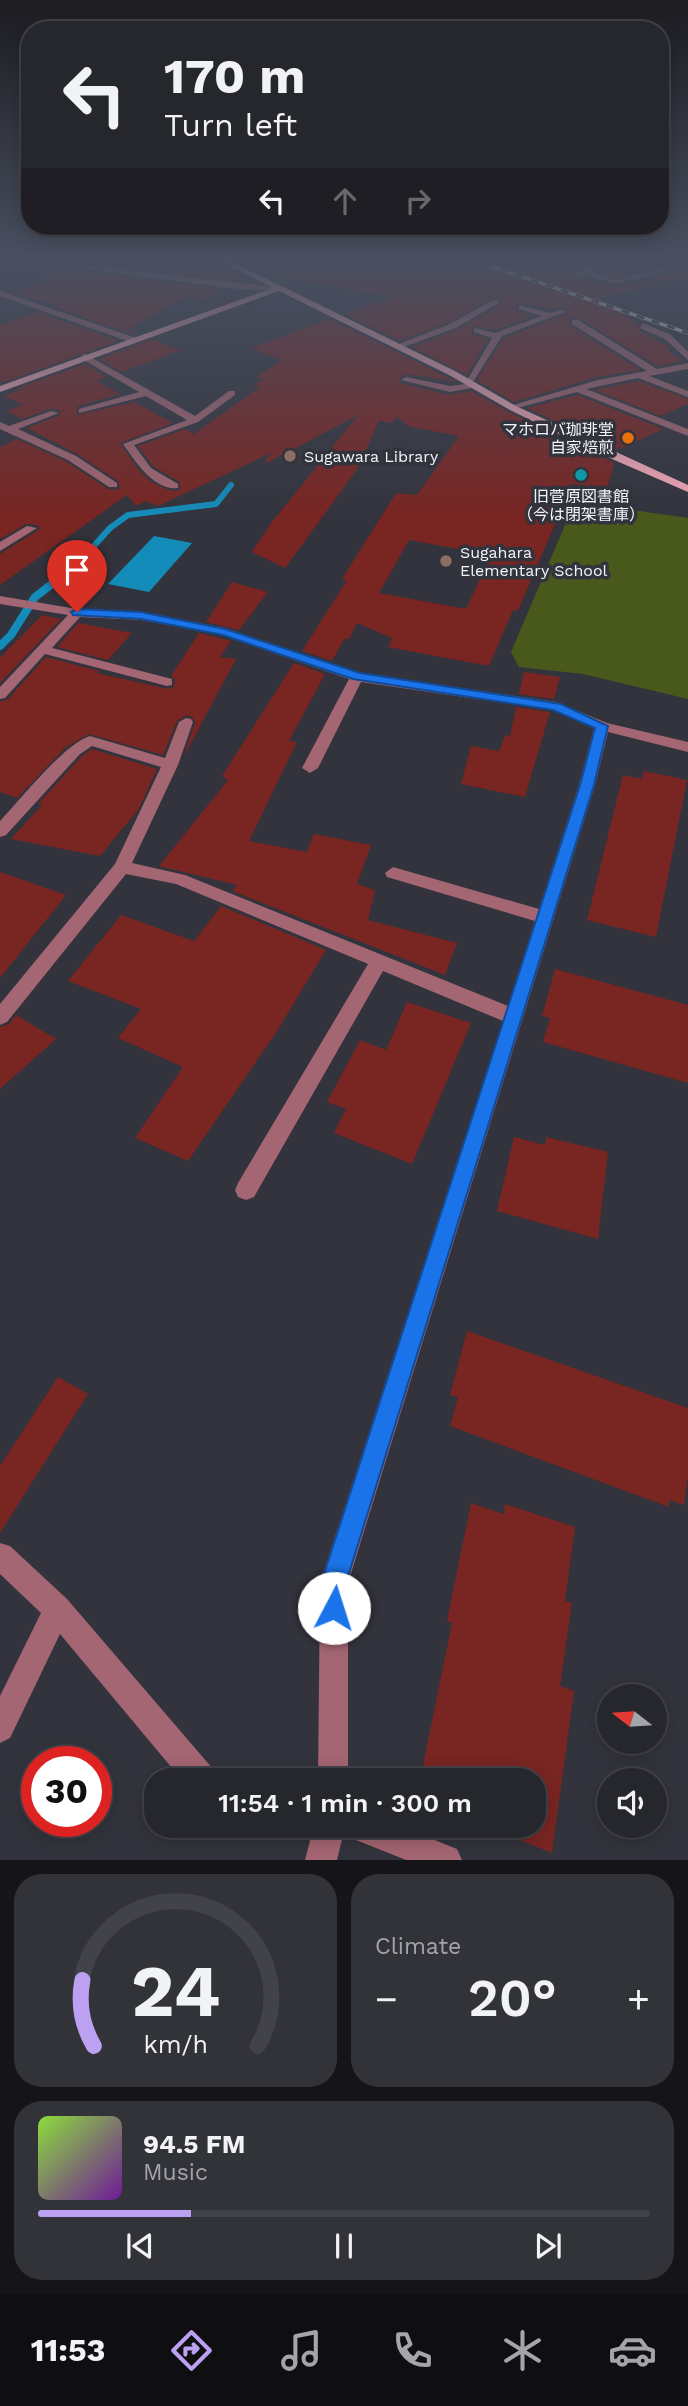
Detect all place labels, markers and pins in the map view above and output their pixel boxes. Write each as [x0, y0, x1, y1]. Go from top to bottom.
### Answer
place label: マホロバ珈琲堂 自家焙煎 [502, 420, 614, 457]
marker: マホロバ珈琲堂 自家焙煎 [620, 430, 636, 446]
place label: Sugawara Library [304, 447, 439, 466]
marker: Sugawara Library [282, 448, 298, 464]
marker: 旧菅原図書館 （今は閉架書庫） [573, 467, 589, 483]
place label: 旧菅原図書館 （今は閉架書庫） [517, 487, 645, 524]
pin [47, 540, 107, 612]
place label: Sugahara Elementary School [460, 543, 608, 580]
marker: Sugahara Elementary School [438, 553, 454, 569]

